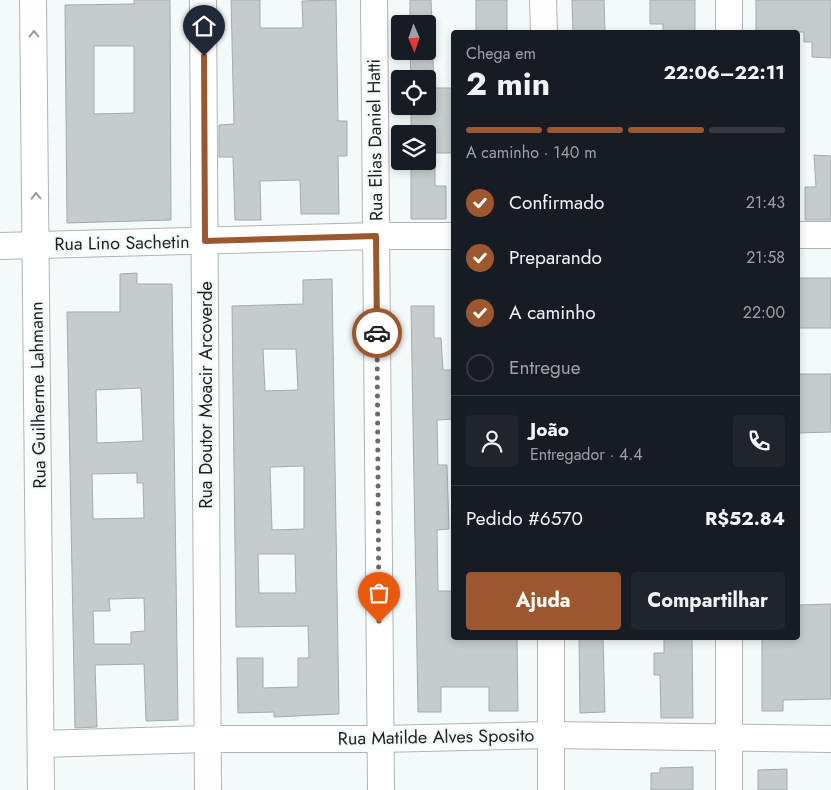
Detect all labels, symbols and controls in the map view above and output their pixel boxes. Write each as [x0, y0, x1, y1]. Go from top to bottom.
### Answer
pin [183, 5, 225, 56]
icon: home [190, 12, 218, 40]
north arrow [391, 15, 436, 60]
map controls [391, 15, 436, 170]
one-way arrow [29, 30, 39, 38]
text: Chega em [466, 42, 536, 65]
street label: Rua Elias Daniel Hatti [361, 59, 389, 221]
text: 22:06–22:11 [663, 59, 785, 86]
text: 2 min [466, 61, 550, 107]
button: locate [391, 70, 436, 115]
button: layers [391, 125, 436, 170]
text: A caminho · 140 m [466, 141, 597, 164]
icon: check [466, 189, 494, 217]
text: Confirmado [509, 189, 604, 216]
text: 21:43 [746, 191, 785, 214]
one-way arrow [31, 192, 41, 200]
street label: Rua Lino Sachetin [54, 229, 190, 257]
icon: check [466, 244, 494, 272]
text: Preparando [509, 244, 602, 271]
text: 21:58 [746, 246, 785, 269]
street label: Rua Doutor Moacir Arcoverde [193, 281, 219, 509]
icon: check [466, 299, 494, 327]
text: A caminho [509, 299, 596, 326]
street label: Rua Guilherme Lahmann [23, 301, 53, 489]
text: 22:00 [743, 301, 785, 324]
courier [352, 308, 402, 358]
icon: car [363, 319, 391, 347]
text: Entregue [509, 354, 581, 381]
button: person [466, 415, 518, 467]
button: phone [733, 415, 785, 467]
text: João [530, 416, 569, 443]
text: Entregador · 4.4 [530, 443, 643, 466]
text: Pedido #6570 [466, 505, 583, 532]
text: R$52.84 [705, 505, 785, 532]
pin [358, 572, 400, 623]
button: Ajuda [466, 572, 621, 630]
button: Compartilhar [631, 572, 785, 630]
icon: bag [365, 579, 393, 607]
street label: Rua Matilde Alves Sposito [338, 722, 535, 752]

